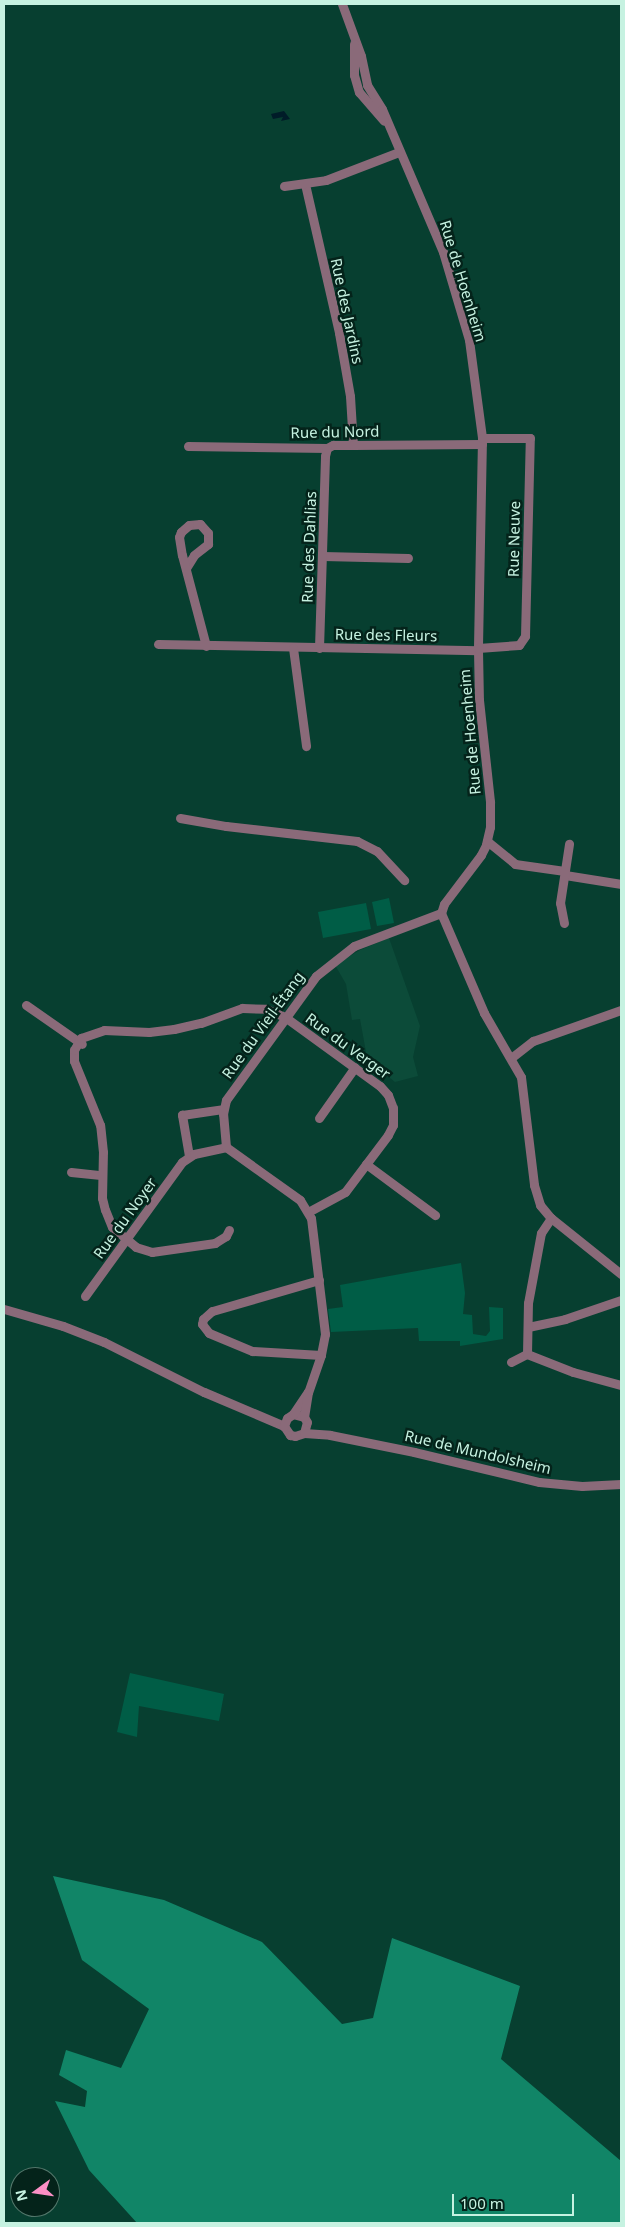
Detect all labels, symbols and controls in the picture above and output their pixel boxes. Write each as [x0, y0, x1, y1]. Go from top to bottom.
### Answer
street label: Rue de Hoenheim [436, 218, 490, 344]
street label: Rue des Jardins [327, 256, 367, 366]
street label: Rue du Nord [290, 422, 380, 442]
street label: Rue des Dahlias [298, 491, 320, 603]
street label: Rue Neuve [504, 501, 524, 577]
street label: Rue des Fleurs [335, 625, 437, 645]
street label: Rue de Hoenheim [456, 668, 484, 796]
street label: Rue du Vieil-Étang [218, 968, 308, 1082]
street label: Rue du Verger [302, 1009, 394, 1083]
street label: Rue du Noyer [90, 1174, 160, 1262]
street label: Rue de Mundolsheim [403, 1426, 553, 1478]
north arrow [10, 2167, 60, 2217]
scale bar [455, 2184, 578, 2216]
text: N [10, 2188, 32, 2203]
text: 100 m [460, 2193, 504, 2213]

